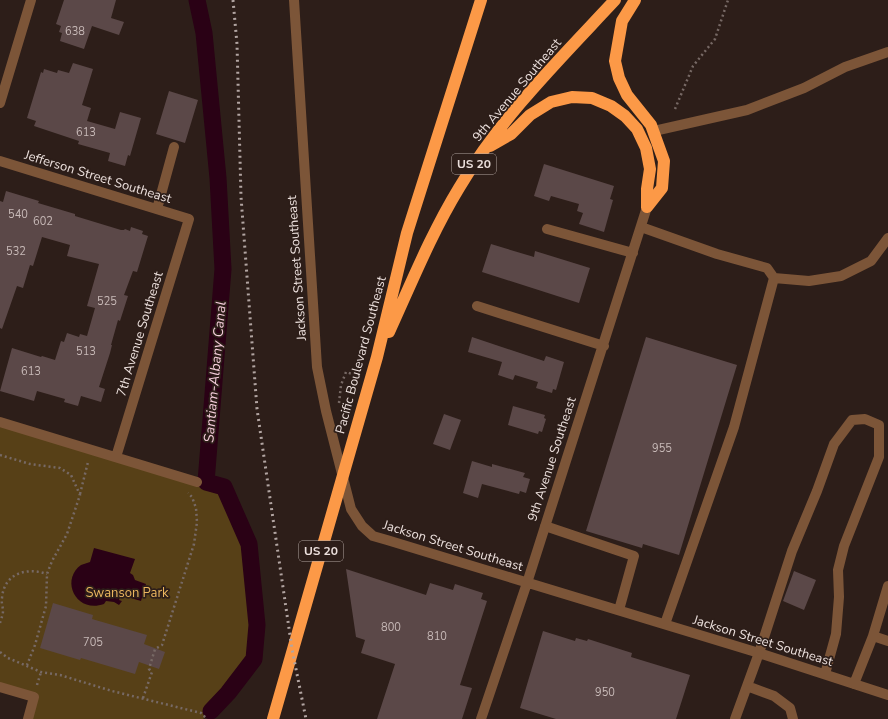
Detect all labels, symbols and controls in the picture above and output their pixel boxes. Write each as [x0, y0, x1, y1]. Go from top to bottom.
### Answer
house number: 638 [65, 24, 85, 39]
street label: 9th Avenue Southeast [468, 34, 566, 145]
house number: 613 [76, 125, 96, 140]
street label: Jefferson Street Southeast [21, 146, 174, 208]
road number: US 20 [452, 154, 496, 174]
street label: Jackson Street Southeast [283, 194, 311, 342]
house number: 540 [8, 207, 28, 222]
house number: 602 [33, 214, 53, 229]
house number: 532 [6, 244, 26, 259]
street label: 7th Avenue Southeast [112, 269, 168, 399]
street label: Pacific Boulevard Southeast [331, 274, 391, 436]
house number: 525 [97, 294, 117, 309]
water label: Santiam-Albany Canal [199, 300, 231, 444]
house number: 513 [76, 344, 96, 359]
house number: 613 [21, 364, 41, 379]
street label: 9th Avenue Southeast [523, 394, 581, 523]
house number: 955 [652, 441, 672, 456]
street label: Jackson Street Southeast [380, 516, 526, 576]
road number: US 20 [299, 541, 343, 561]
park label: Swanson Park [85, 584, 169, 602]
street label: Jackson Street Southeast [690, 611, 836, 671]
house number: 800 [381, 620, 401, 635]
house number: 810 [427, 629, 447, 644]
house number: 705 [83, 635, 103, 650]
house number: 950 [595, 685, 615, 700]

